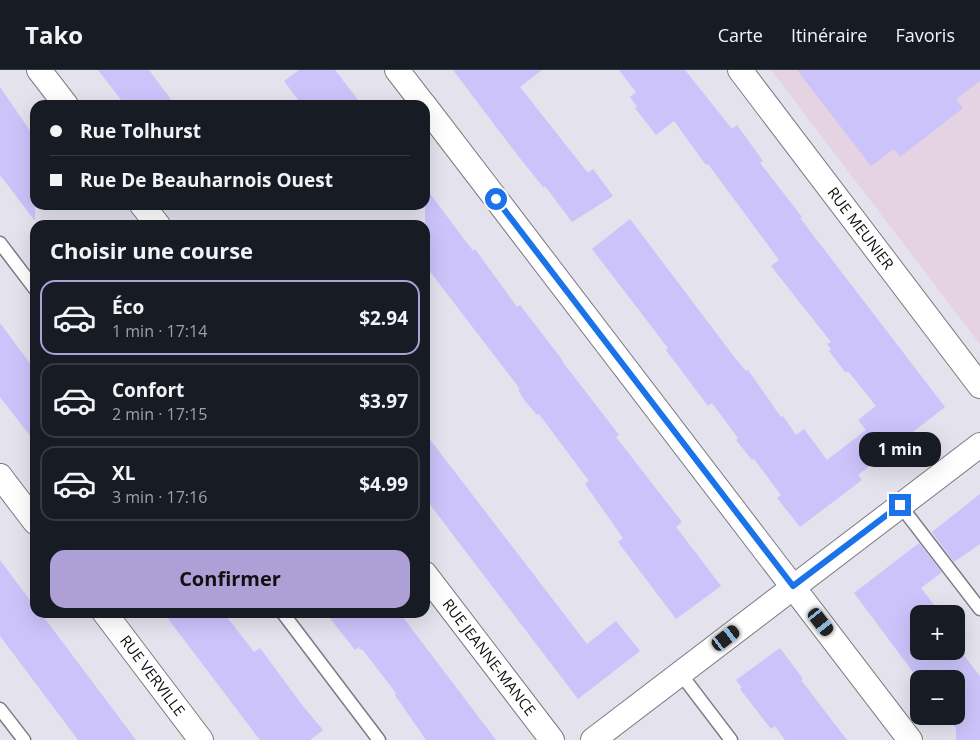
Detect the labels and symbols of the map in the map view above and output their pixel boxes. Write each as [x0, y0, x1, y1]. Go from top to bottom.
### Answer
street label: RUE MEUNIER [823, 183, 899, 274]
route start [485, 188, 507, 210]
callout: 1 min [859, 432, 941, 468]
route end [889, 494, 911, 516]
street label: RUE JEANNE-MANCE [438, 594, 541, 719]
car [805, 606, 836, 638]
car [709, 623, 742, 653]
street label: RUE VERVILLE [116, 631, 190, 720]

